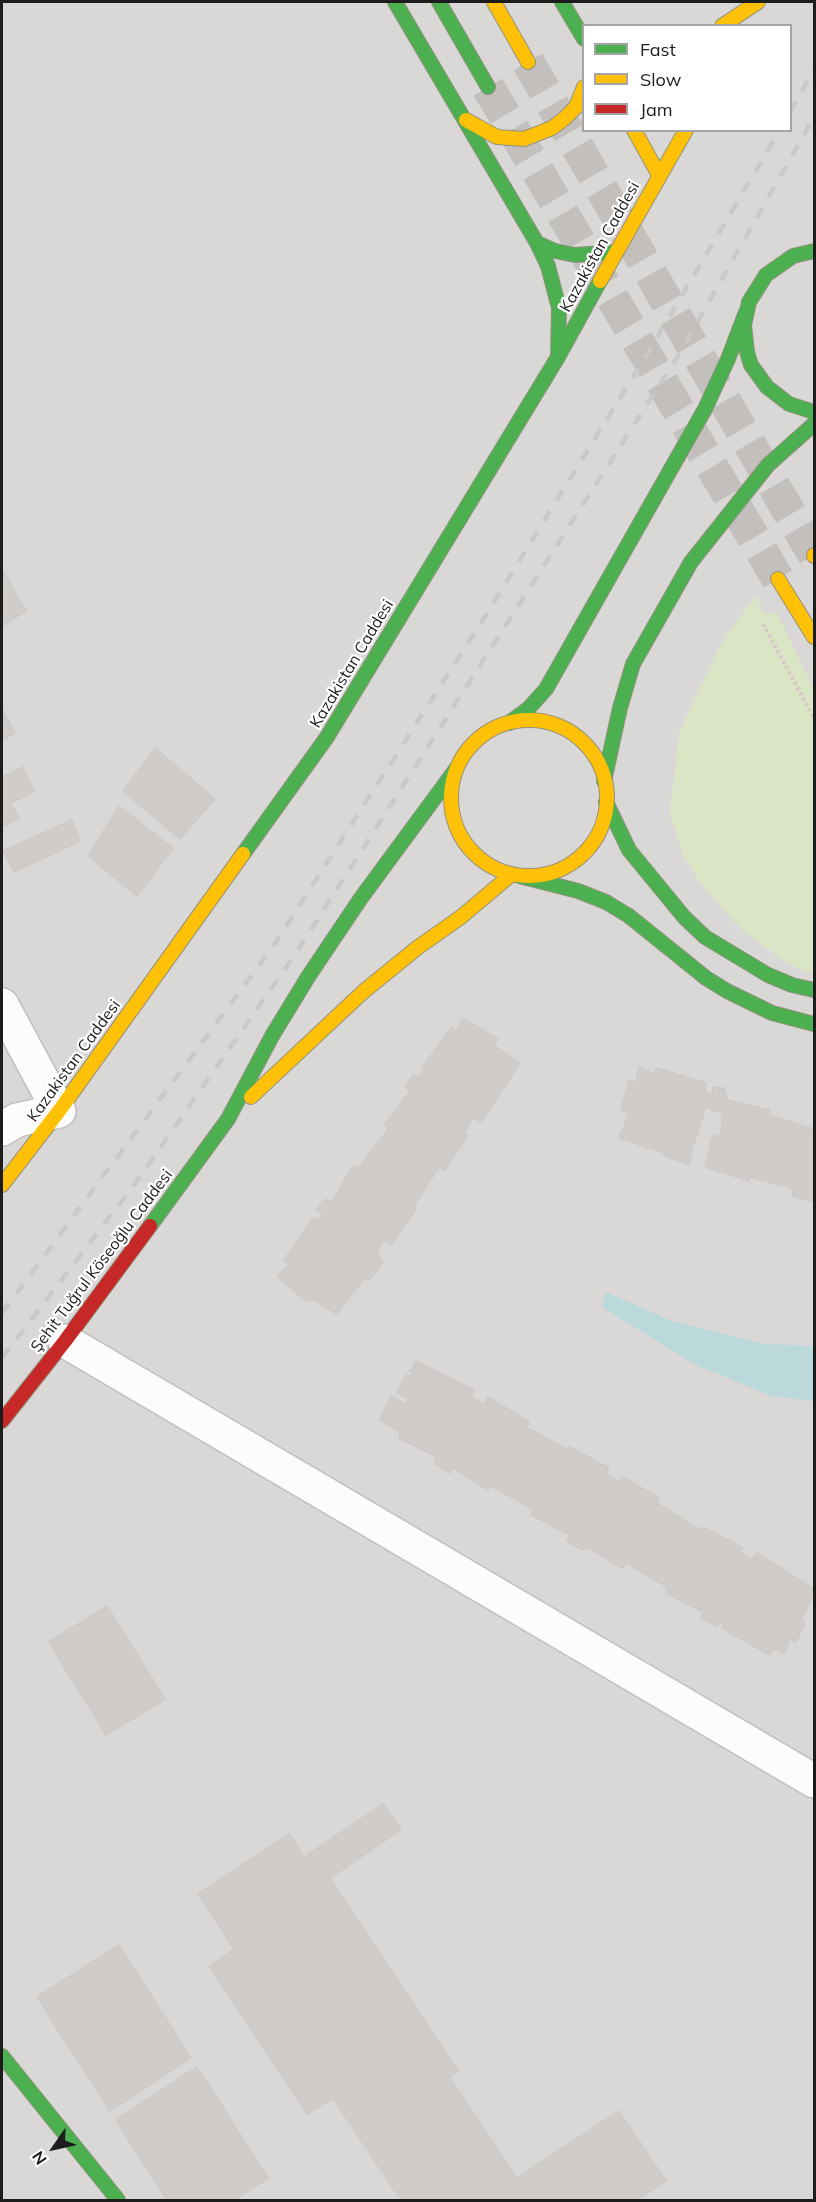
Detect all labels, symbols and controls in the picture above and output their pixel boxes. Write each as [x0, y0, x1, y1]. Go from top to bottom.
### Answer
legend [582, 24, 792, 132]
text: Fast [640, 38, 676, 61]
text: Slow [640, 68, 681, 91]
text: Jam [640, 98, 673, 121]
street label: Kazakistan Caddesi [556, 178, 644, 316]
street label: Kazakistan Caddesi [306, 596, 398, 732]
street label: Kazakistan Caddesi [23, 996, 125, 1126]
street label: Şehit Tuğrul Köseoğlu Caddesi [27, 1166, 177, 1356]
north arrow [24, 2118, 84, 2178]
text: N [27, 2147, 51, 2169]

